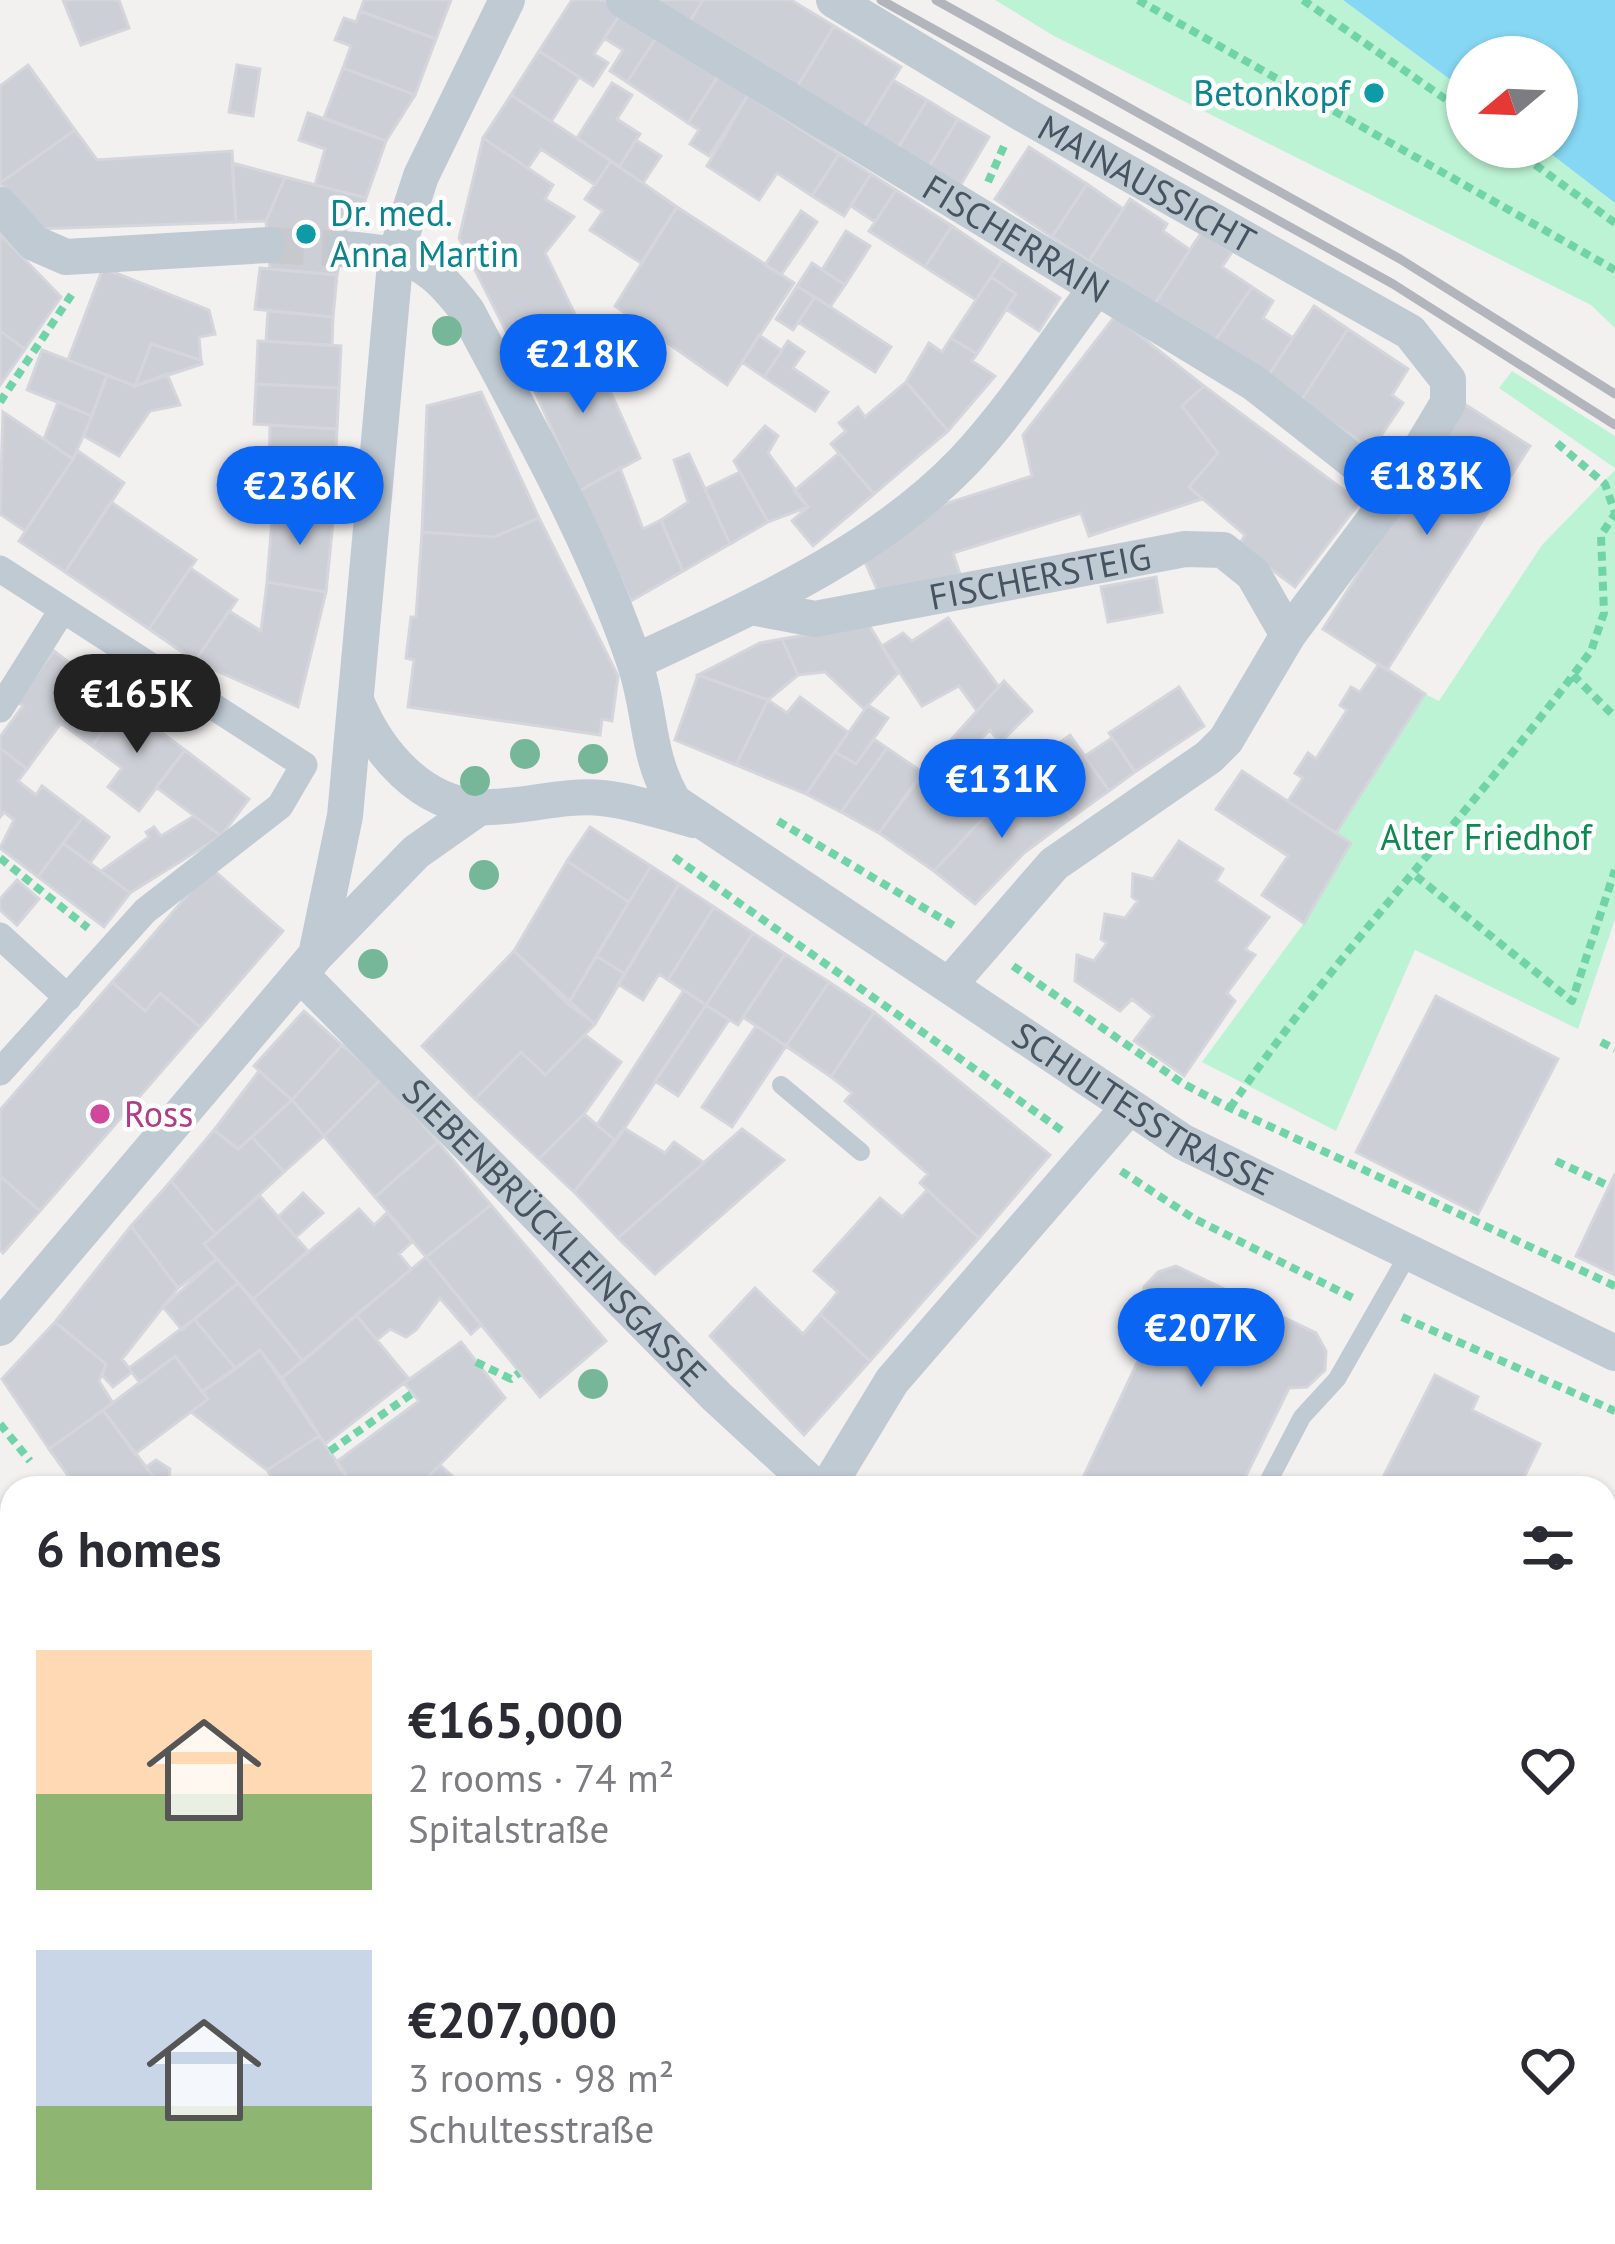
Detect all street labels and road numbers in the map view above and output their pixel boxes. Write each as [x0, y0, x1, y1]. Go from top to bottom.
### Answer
street label: MAINAUSSICHT [1030, 103, 1264, 263]
street label: FISCHERRAIN [915, 163, 1118, 313]
street label: FISCHERSTEIG [925, 532, 1155, 620]
street label: SCHULTESSTRASSE [1004, 1011, 1282, 1206]
street label: SIEBENBRÜCKLEINSGASSE [393, 1068, 717, 1396]

